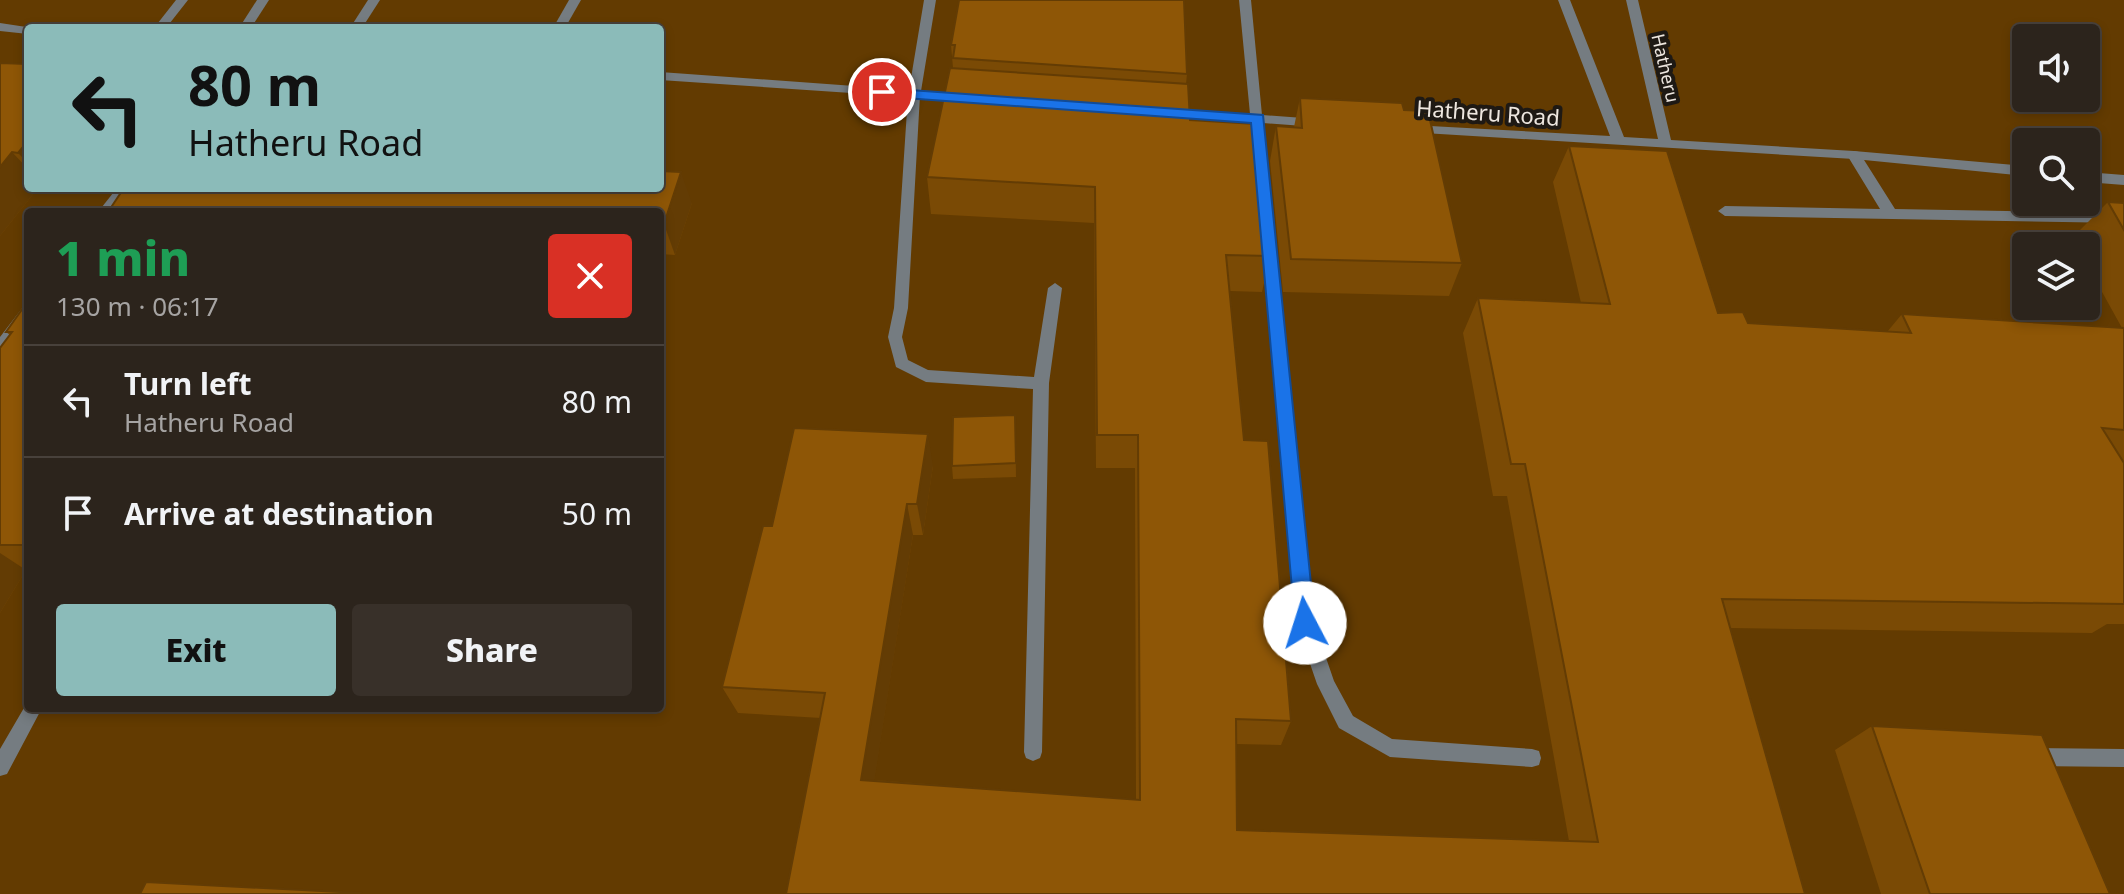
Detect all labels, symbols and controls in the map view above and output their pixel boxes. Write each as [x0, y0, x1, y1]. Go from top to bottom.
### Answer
map controls [2012, 24, 2100, 320]
button: sound [2012, 24, 2100, 112]
street label: Hatheru [1646, 31, 1686, 105]
text: 80 m [188, 46, 321, 122]
icon: left [56, 56, 160, 160]
pin [848, 58, 916, 126]
icon: arrive [860, 70, 904, 114]
street label: Hatheru Road [1415, 92, 1561, 132]
text: Hatheru Road [188, 118, 423, 167]
button: search [2012, 128, 2100, 216]
text: 1 min [56, 225, 190, 290]
button: layers [2012, 232, 2100, 320]
button: close [548, 234, 632, 318]
text: 130 m · 06:17 [56, 288, 219, 324]
text: Turn left [124, 363, 252, 404]
icon: left [56, 379, 100, 423]
text: 80 m [562, 381, 632, 422]
text: Hatheru Road [124, 404, 294, 440]
icon: arrive [56, 491, 100, 535]
text: Arrive at destination [124, 493, 434, 534]
text: 50 m [562, 493, 632, 534]
position arrow [1263, 581, 1347, 665]
button: Exit [56, 604, 336, 696]
button: Share [352, 604, 632, 696]

